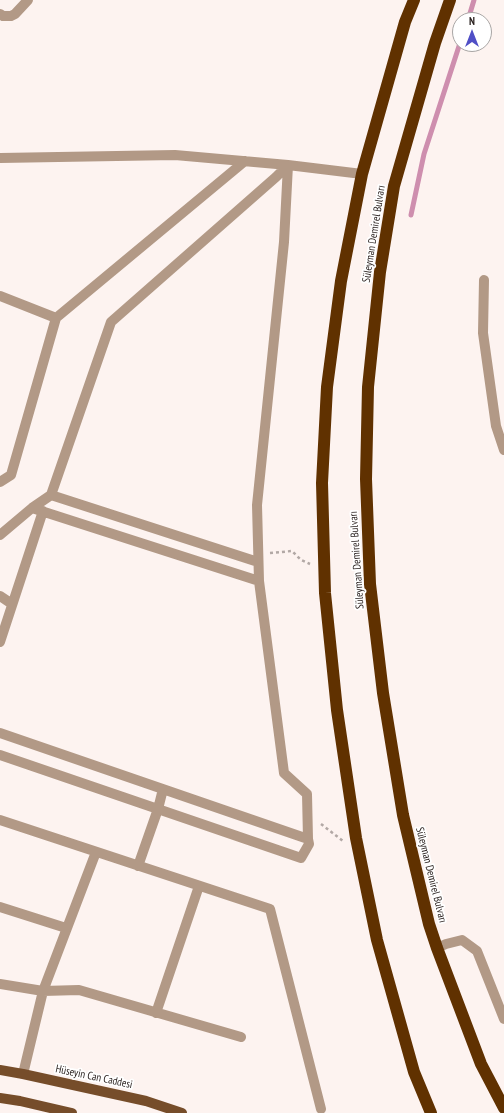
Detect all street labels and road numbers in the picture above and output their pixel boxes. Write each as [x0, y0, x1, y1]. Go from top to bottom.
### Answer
street label: Süleyman Demirel Bulvarı [360, 184, 388, 284]
street label: Süleyman Demirel Bulvarı [347, 511, 367, 609]
street label: Süleyman Demirel Bulvarı [413, 826, 449, 924]
street label: Hüseyin Can Caddesi [54, 1062, 134, 1092]

